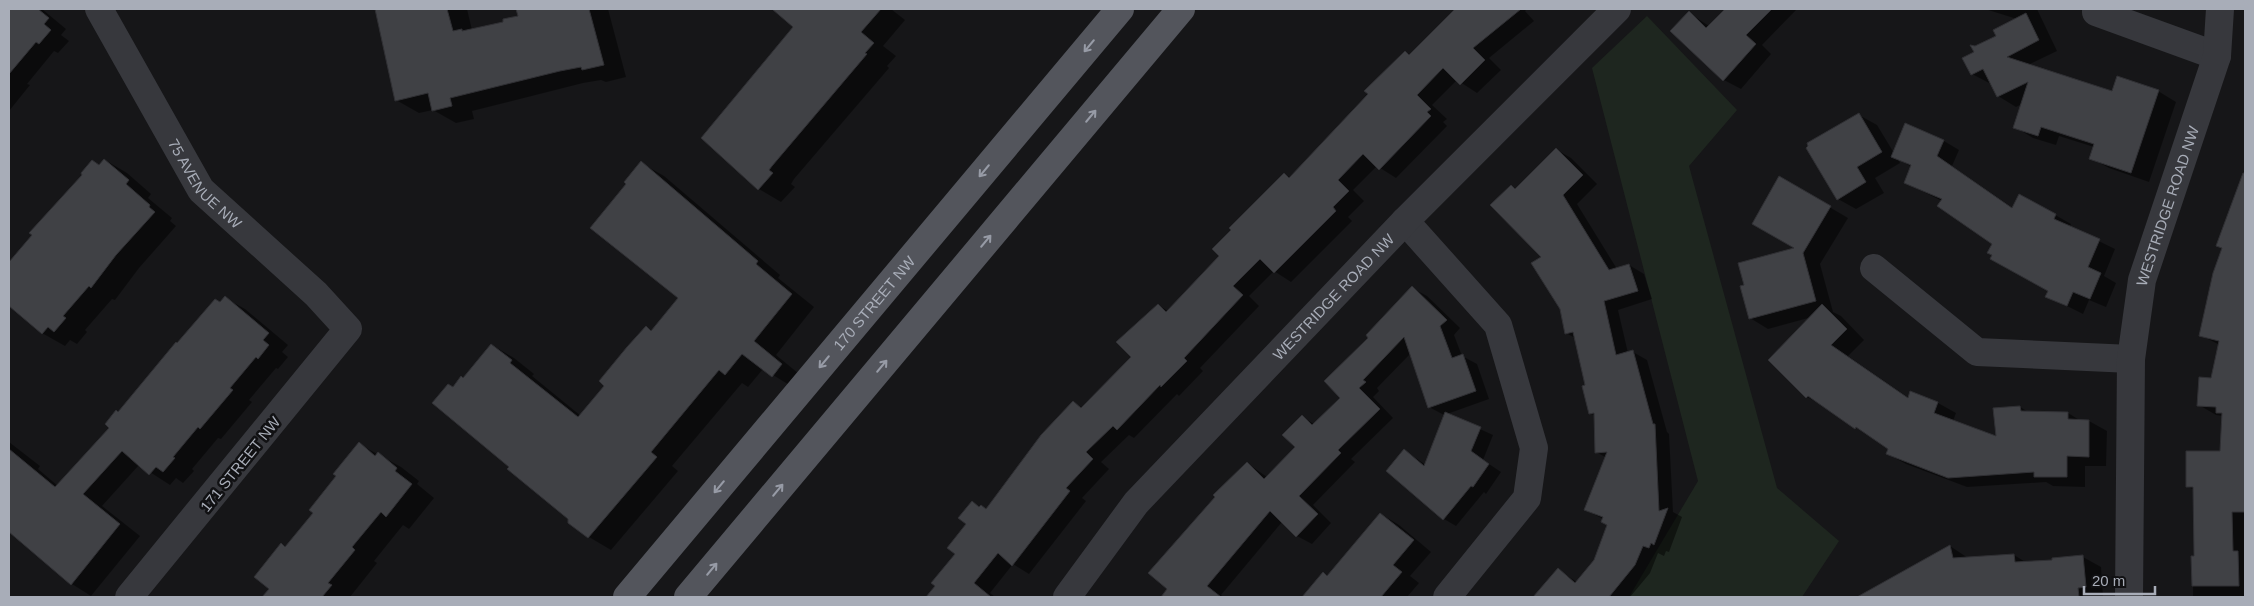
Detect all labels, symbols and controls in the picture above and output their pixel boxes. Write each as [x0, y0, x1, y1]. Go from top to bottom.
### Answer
one-way arrow [1083, 39, 1094, 52]
one-way arrow [1085, 110, 1096, 123]
street label: WESTRIDGE ROAD NW [2132, 123, 2202, 288]
street label: 75 AVENUE NW [165, 136, 246, 232]
one-way arrow [979, 164, 990, 177]
street label: WESTRIDGE ROAD NW [1269, 229, 1398, 363]
one-way arrow [981, 235, 992, 248]
street label: 170 STREET NW [830, 252, 918, 353]
one-way arrow [818, 355, 829, 368]
one-way arrow [876, 359, 888, 372]
street label: 171 STREET NW [196, 412, 284, 515]
one-way arrow [714, 480, 725, 493]
one-way arrow [772, 484, 783, 497]
one-way arrow [706, 563, 717, 576]
scale bar [2084, 564, 2155, 596]
text: 20 m [2092, 572, 2125, 589]

